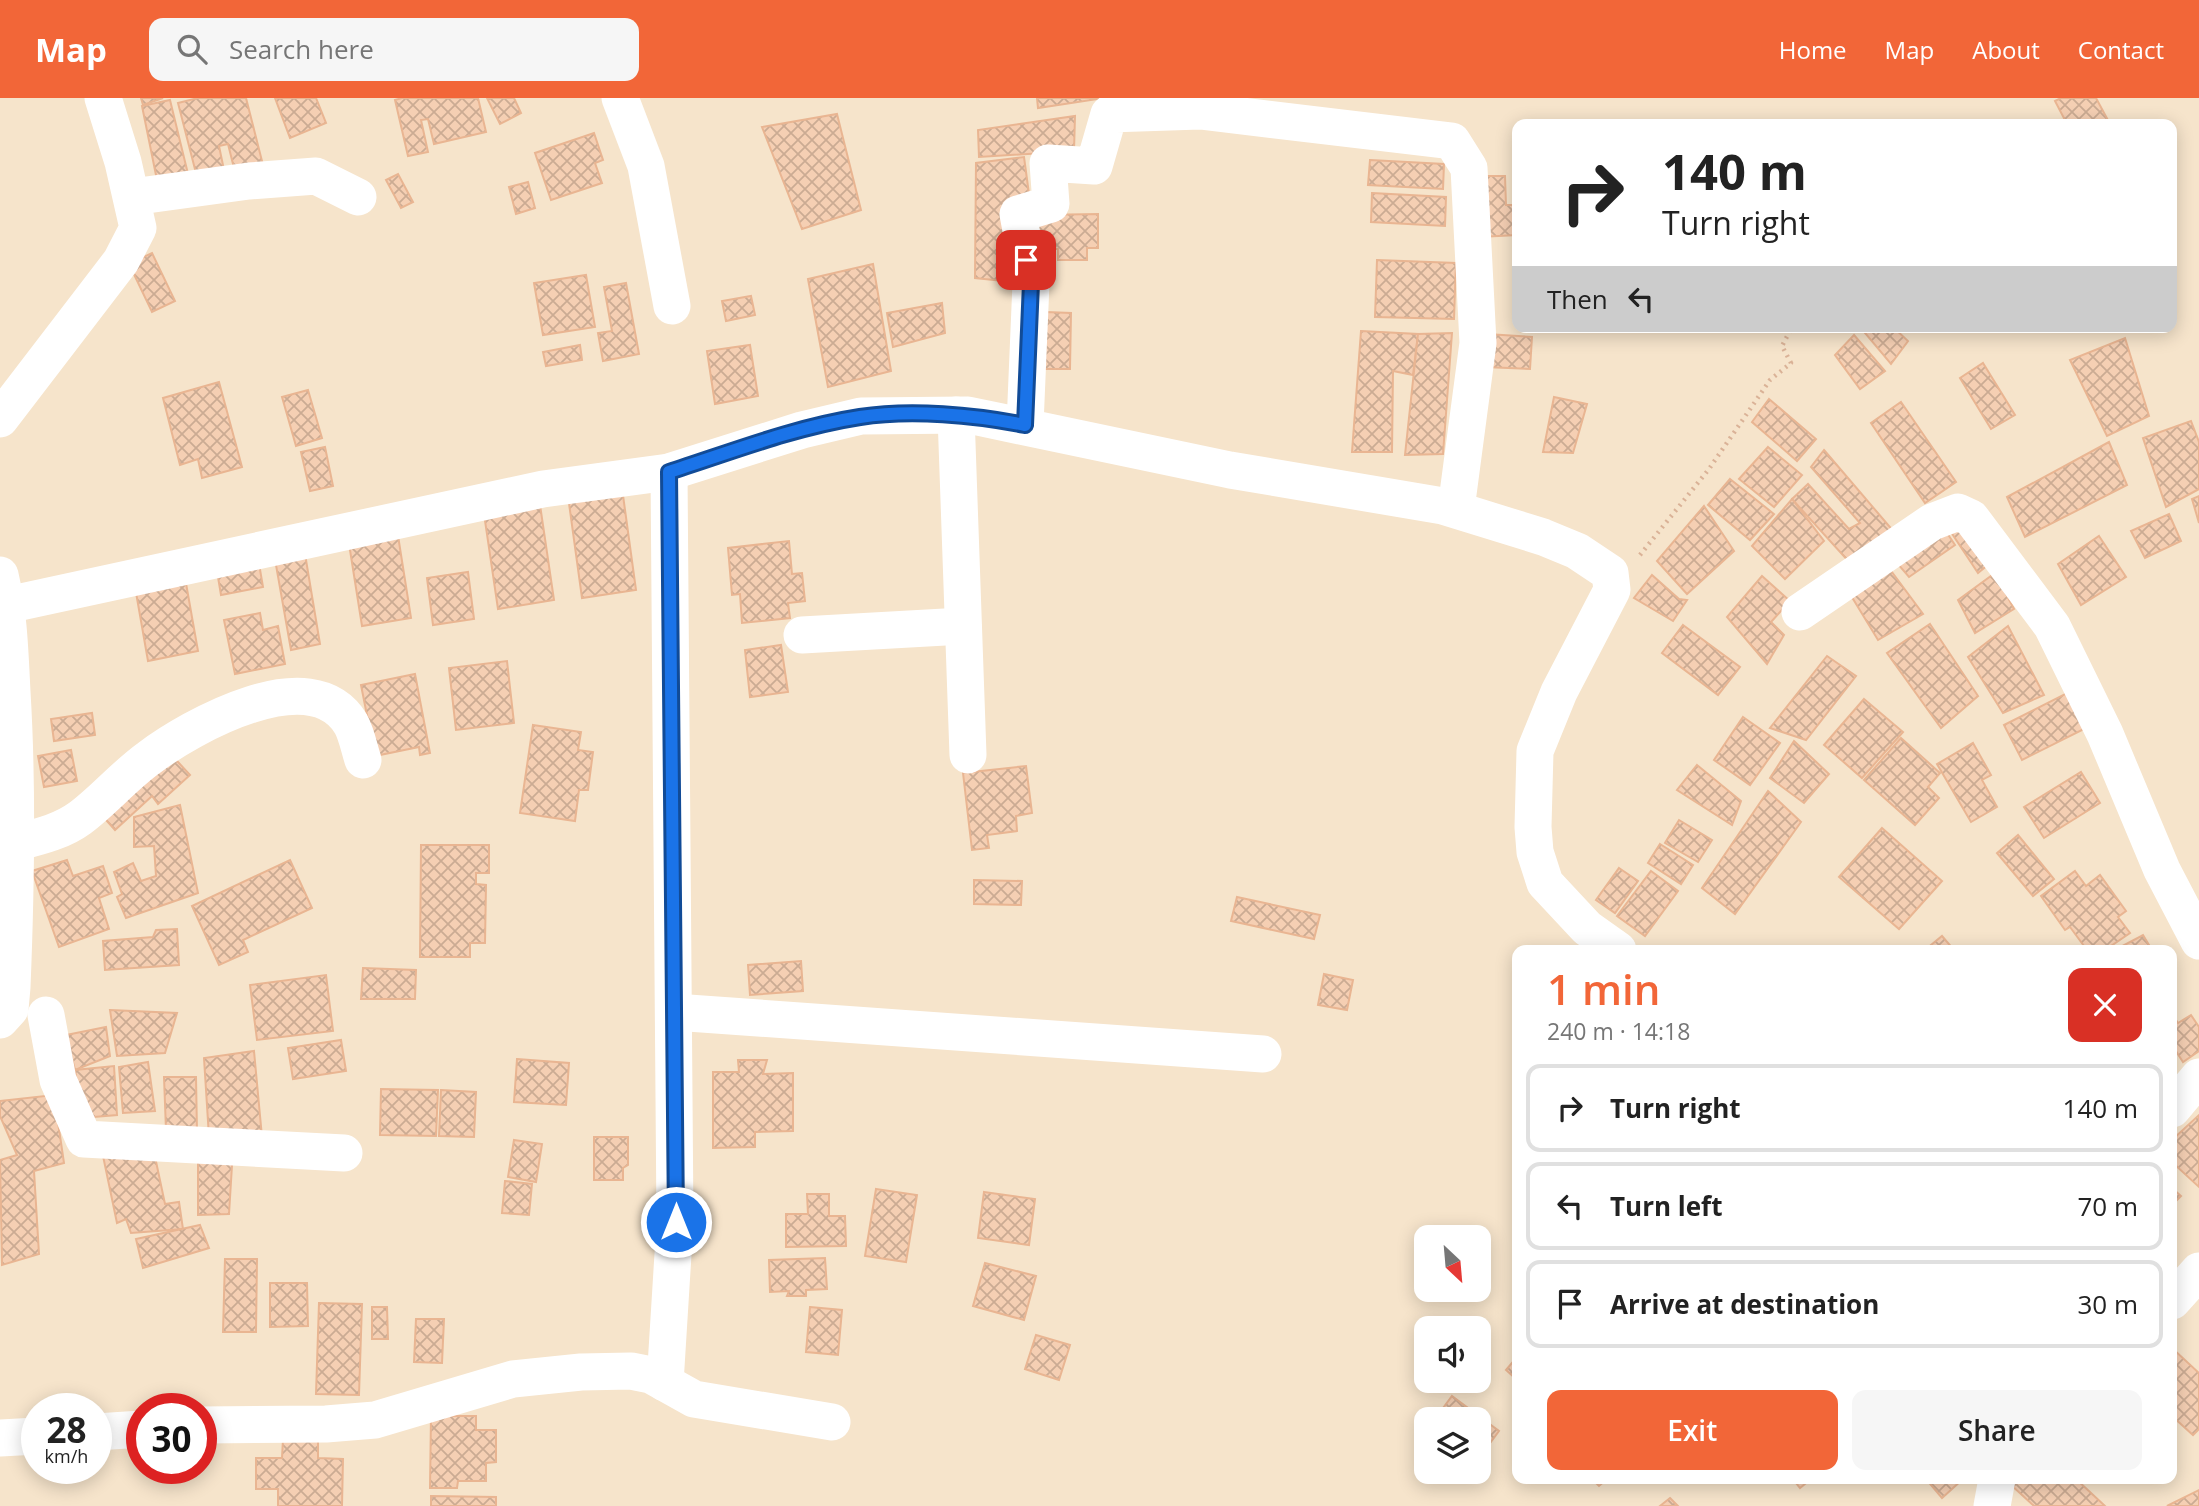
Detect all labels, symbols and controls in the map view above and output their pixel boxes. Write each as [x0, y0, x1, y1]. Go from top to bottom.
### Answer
search box [149, 18, 639, 81]
text: Map [35, 27, 107, 72]
icon: search [173, 30, 211, 68]
text: Search here [229, 31, 374, 67]
text: Home [1779, 33, 1847, 66]
text: Map [1885, 33, 1934, 66]
text: About [1972, 33, 2040, 66]
text: Contact [2078, 33, 2164, 66]
text: 140 m [1662, 138, 1807, 204]
icon: right [1547, 147, 1638, 238]
text: Turn right [1662, 201, 1810, 244]
pin [996, 230, 1056, 290]
icon: arrive [1007, 241, 1045, 279]
icon: left [1622, 280, 1660, 318]
text: Then [1547, 281, 1608, 317]
text: 1 min [1547, 960, 1660, 1017]
button: close [2068, 968, 2142, 1042]
text: 240 m · 14:18 [1547, 1015, 1690, 1047]
icon: right [1551, 1089, 1589, 1127]
text: Turn right [1610, 1090, 1741, 1126]
text: 140 m [2063, 1090, 2138, 1126]
position arrow [639, 1185, 713, 1259]
icon: left [1551, 1187, 1589, 1225]
text: Turn left [1610, 1188, 1722, 1224]
text: 70 m [2077, 1188, 2138, 1224]
north arrow [1414, 1225, 1491, 1302]
map controls [1414, 1225, 1491, 1484]
icon: arrive [1551, 1285, 1589, 1323]
text: Arrive at destination [1610, 1286, 1879, 1322]
text: 30 m [2077, 1286, 2138, 1322]
button: sound [1414, 1316, 1491, 1393]
button: Exit [1547, 1390, 1838, 1470]
button: Share [1852, 1390, 2142, 1470]
speed limit sign: 30 [126, 1393, 217, 1484]
text: 28 [46, 1406, 87, 1453]
button: layers [1414, 1407, 1491, 1484]
text: km/h [45, 1444, 88, 1468]

